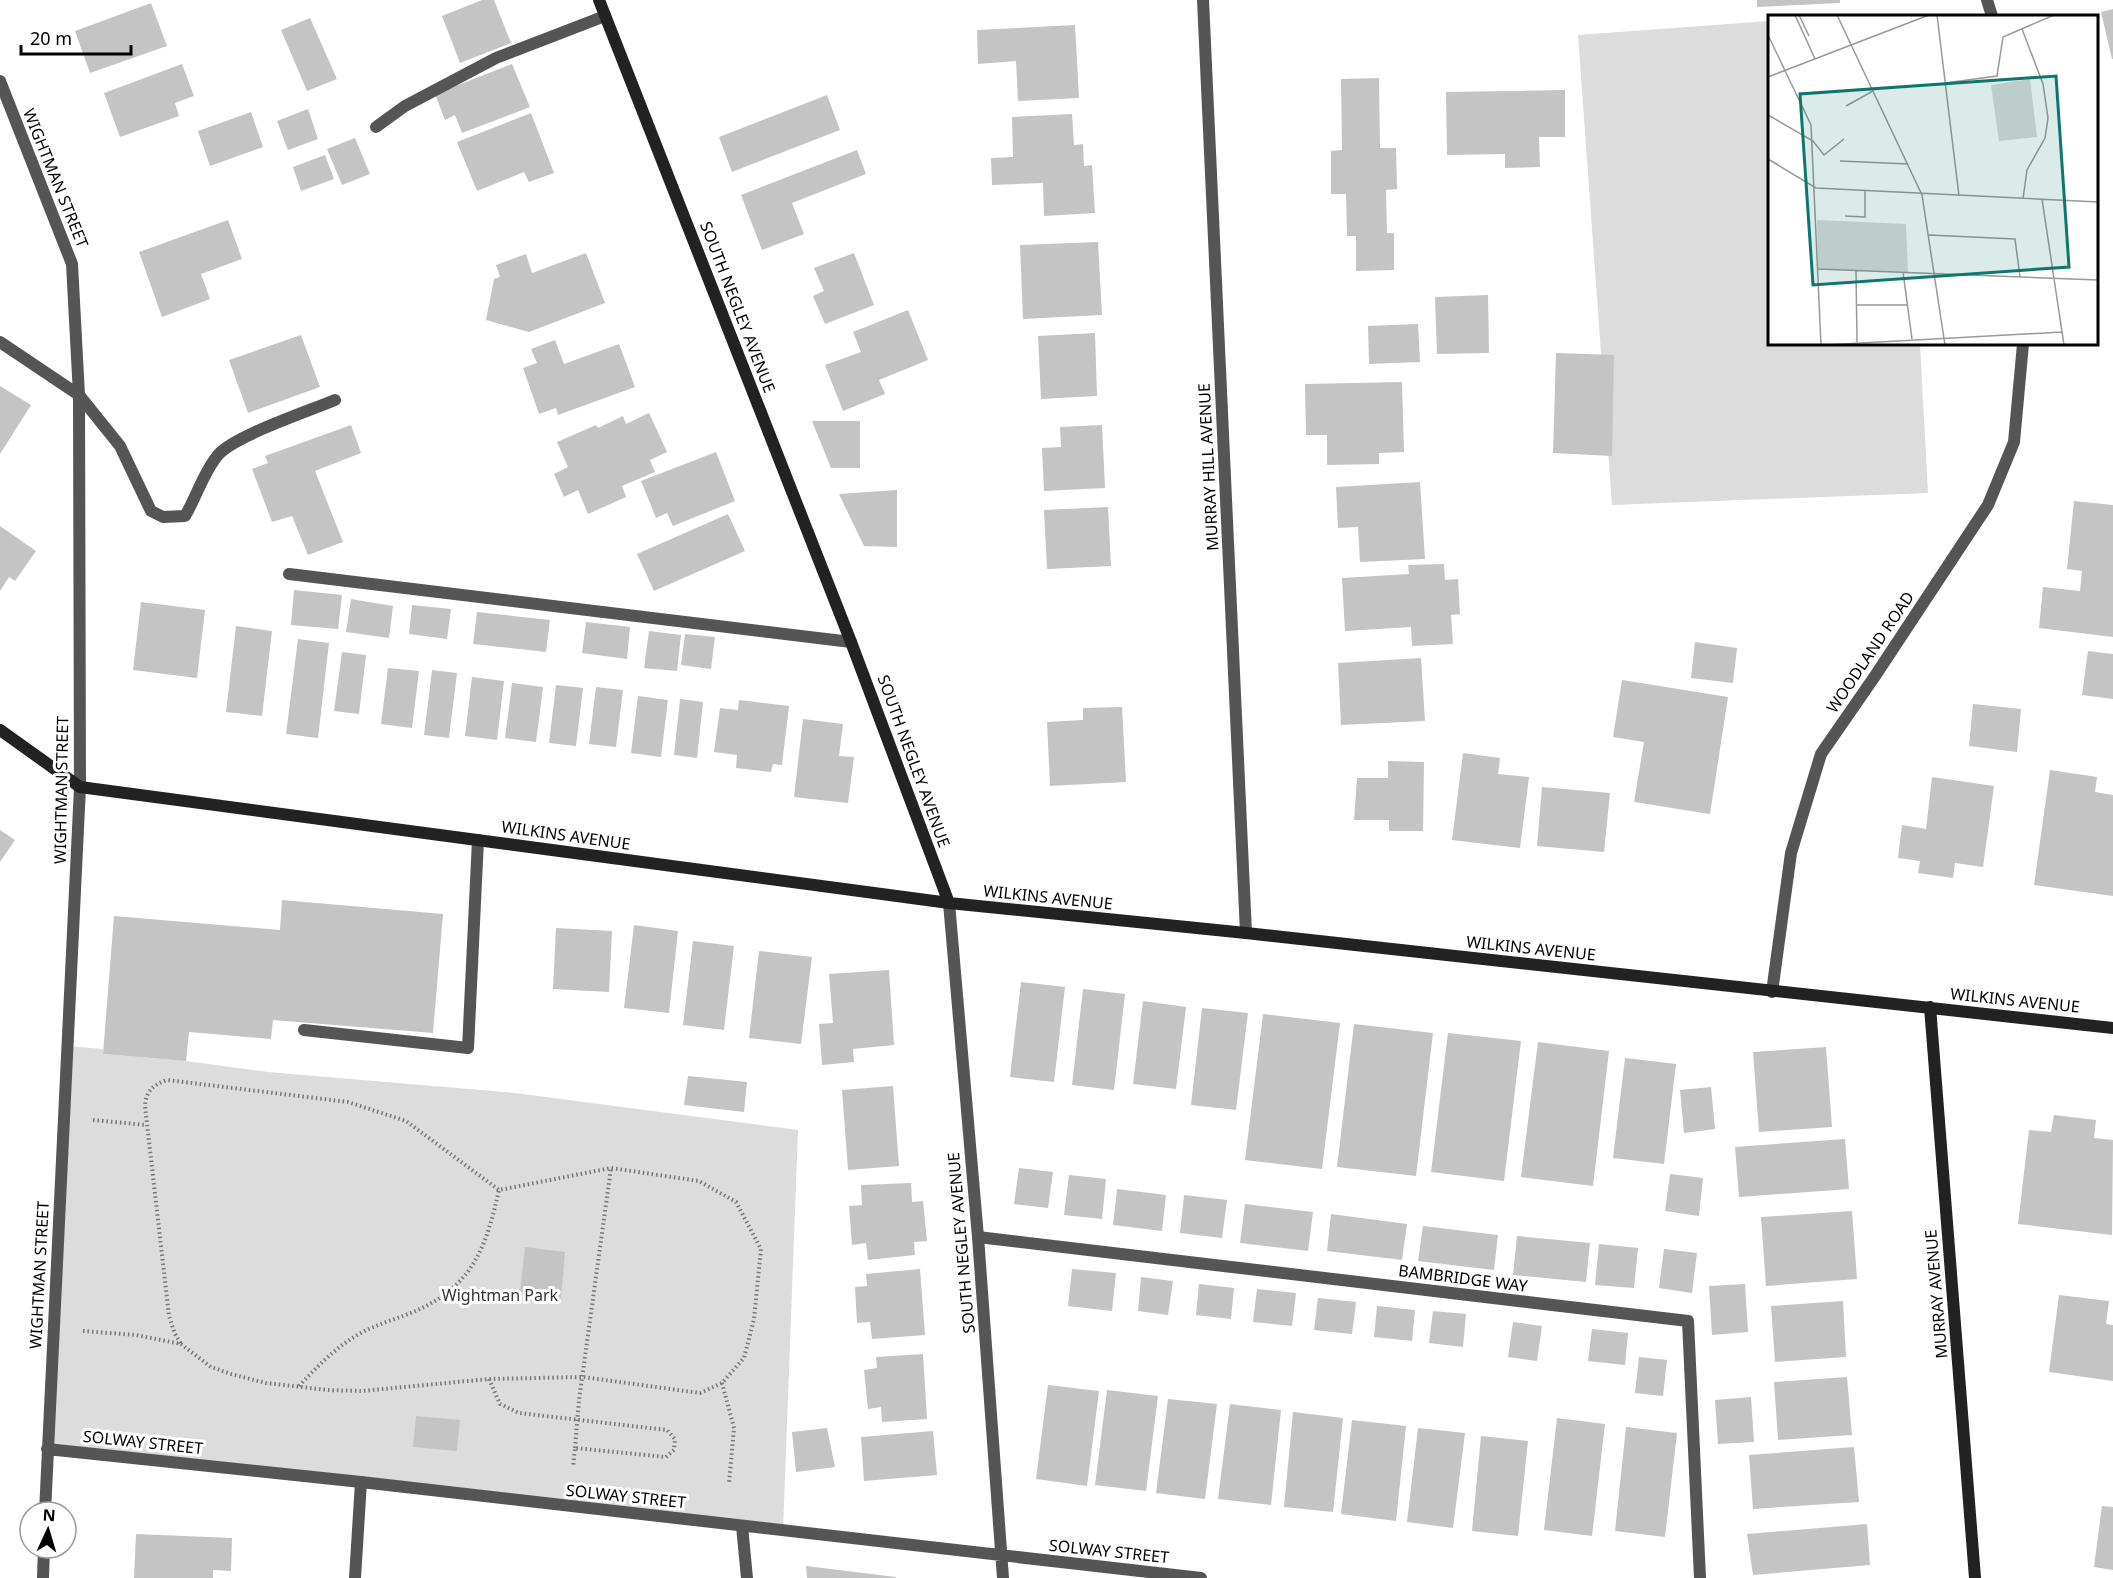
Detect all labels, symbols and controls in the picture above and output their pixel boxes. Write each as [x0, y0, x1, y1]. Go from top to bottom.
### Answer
inset map [1768, 15, 2098, 345]
scale bar [21, 18, 130, 56]
text: 20 m [30, 26, 72, 50]
street label: WIGHTMAN STREET [18, 105, 94, 251]
street label: SOUTH NEGLEY AVENUE [695, 218, 781, 396]
street label: MURRAY HILL AVENUE [1193, 383, 1223, 551]
street label: WOODLAND ROAD [1821, 587, 1919, 717]
street label: SOUTH NEGLEY AVENUE [873, 672, 955, 850]
street label: WIGHTMAN STREET [49, 716, 73, 864]
street label: WILKINS AVENUE [500, 815, 632, 855]
street label: WILKINS AVENUE [982, 879, 1114, 915]
street label: WILKINS AVENUE [1465, 930, 1597, 966]
street label: WILKINS AVENUE [1949, 982, 2081, 1018]
street label: SOUTH NEGLEY AVENUE [942, 1151, 980, 1335]
street label: WIGHTMAN STREET [24, 1200, 54, 1350]
street label: MURRAY AVENUE [1919, 1229, 1953, 1359]
street label: BAMBRIDGE WAY [1397, 1259, 1530, 1297]
park label: Wightman Park [442, 1284, 559, 1306]
street label: SOLWAY STREET [82, 1425, 204, 1459]
street label: SOLWAY STREET [565, 1479, 687, 1513]
north arrow [18, 1500, 78, 1560]
text: N [42, 1504, 56, 1526]
street label: SOLWAY STREET [1048, 1534, 1170, 1568]

